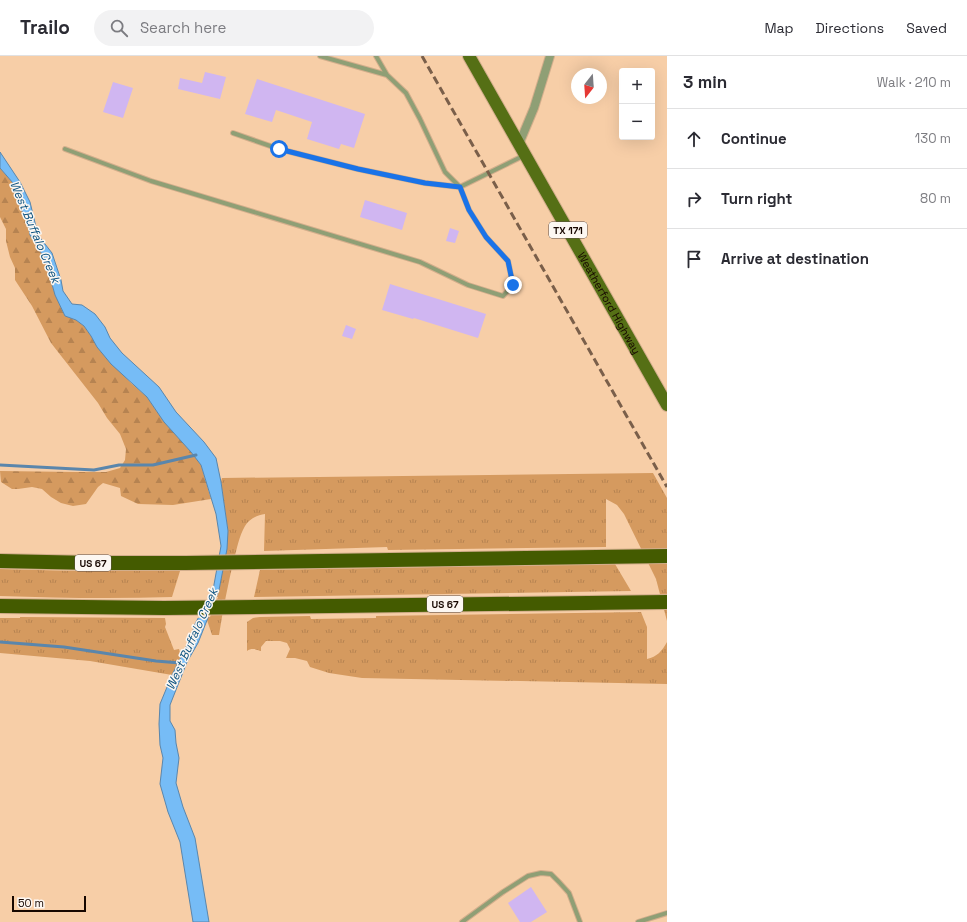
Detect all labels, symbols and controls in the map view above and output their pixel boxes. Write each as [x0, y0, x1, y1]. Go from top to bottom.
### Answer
search box [94, 10, 374, 46]
text: Trailo [20, 15, 70, 40]
icon: search [108, 17, 130, 39]
text: Search here [140, 18, 226, 37]
text: Map [764, 19, 794, 37]
text: Directions [816, 19, 884, 37]
text: Saved [906, 19, 947, 37]
north arrow [571, 68, 607, 104]
map controls [619, 68, 655, 140]
button: + [619, 68, 655, 104]
text: 3 min [683, 71, 727, 93]
text: Walk · 210 m [877, 74, 951, 91]
button: − [619, 104, 655, 140]
icon: ahead [683, 128, 705, 150]
text: Continue [721, 129, 787, 148]
text: 130 m [915, 130, 951, 147]
route start [270, 140, 288, 158]
water label: West Buffalo Creek [6, 178, 64, 287]
icon: right [683, 188, 705, 210]
text: Turn right [721, 189, 792, 208]
text: 80 m [920, 190, 951, 207]
road number: TX 171 [549, 222, 587, 238]
icon: arrive [683, 248, 705, 270]
text: Arrive at destination [721, 249, 869, 268]
street label: Weatherford Highway [575, 250, 644, 357]
route end [504, 276, 522, 294]
road number: US 67 [75, 555, 111, 571]
water label: West Buffalo Creek [162, 584, 222, 692]
road number: US 67 [427, 596, 463, 612]
scale bar [12, 894, 86, 913]
text: 50 m [18, 896, 44, 910]

